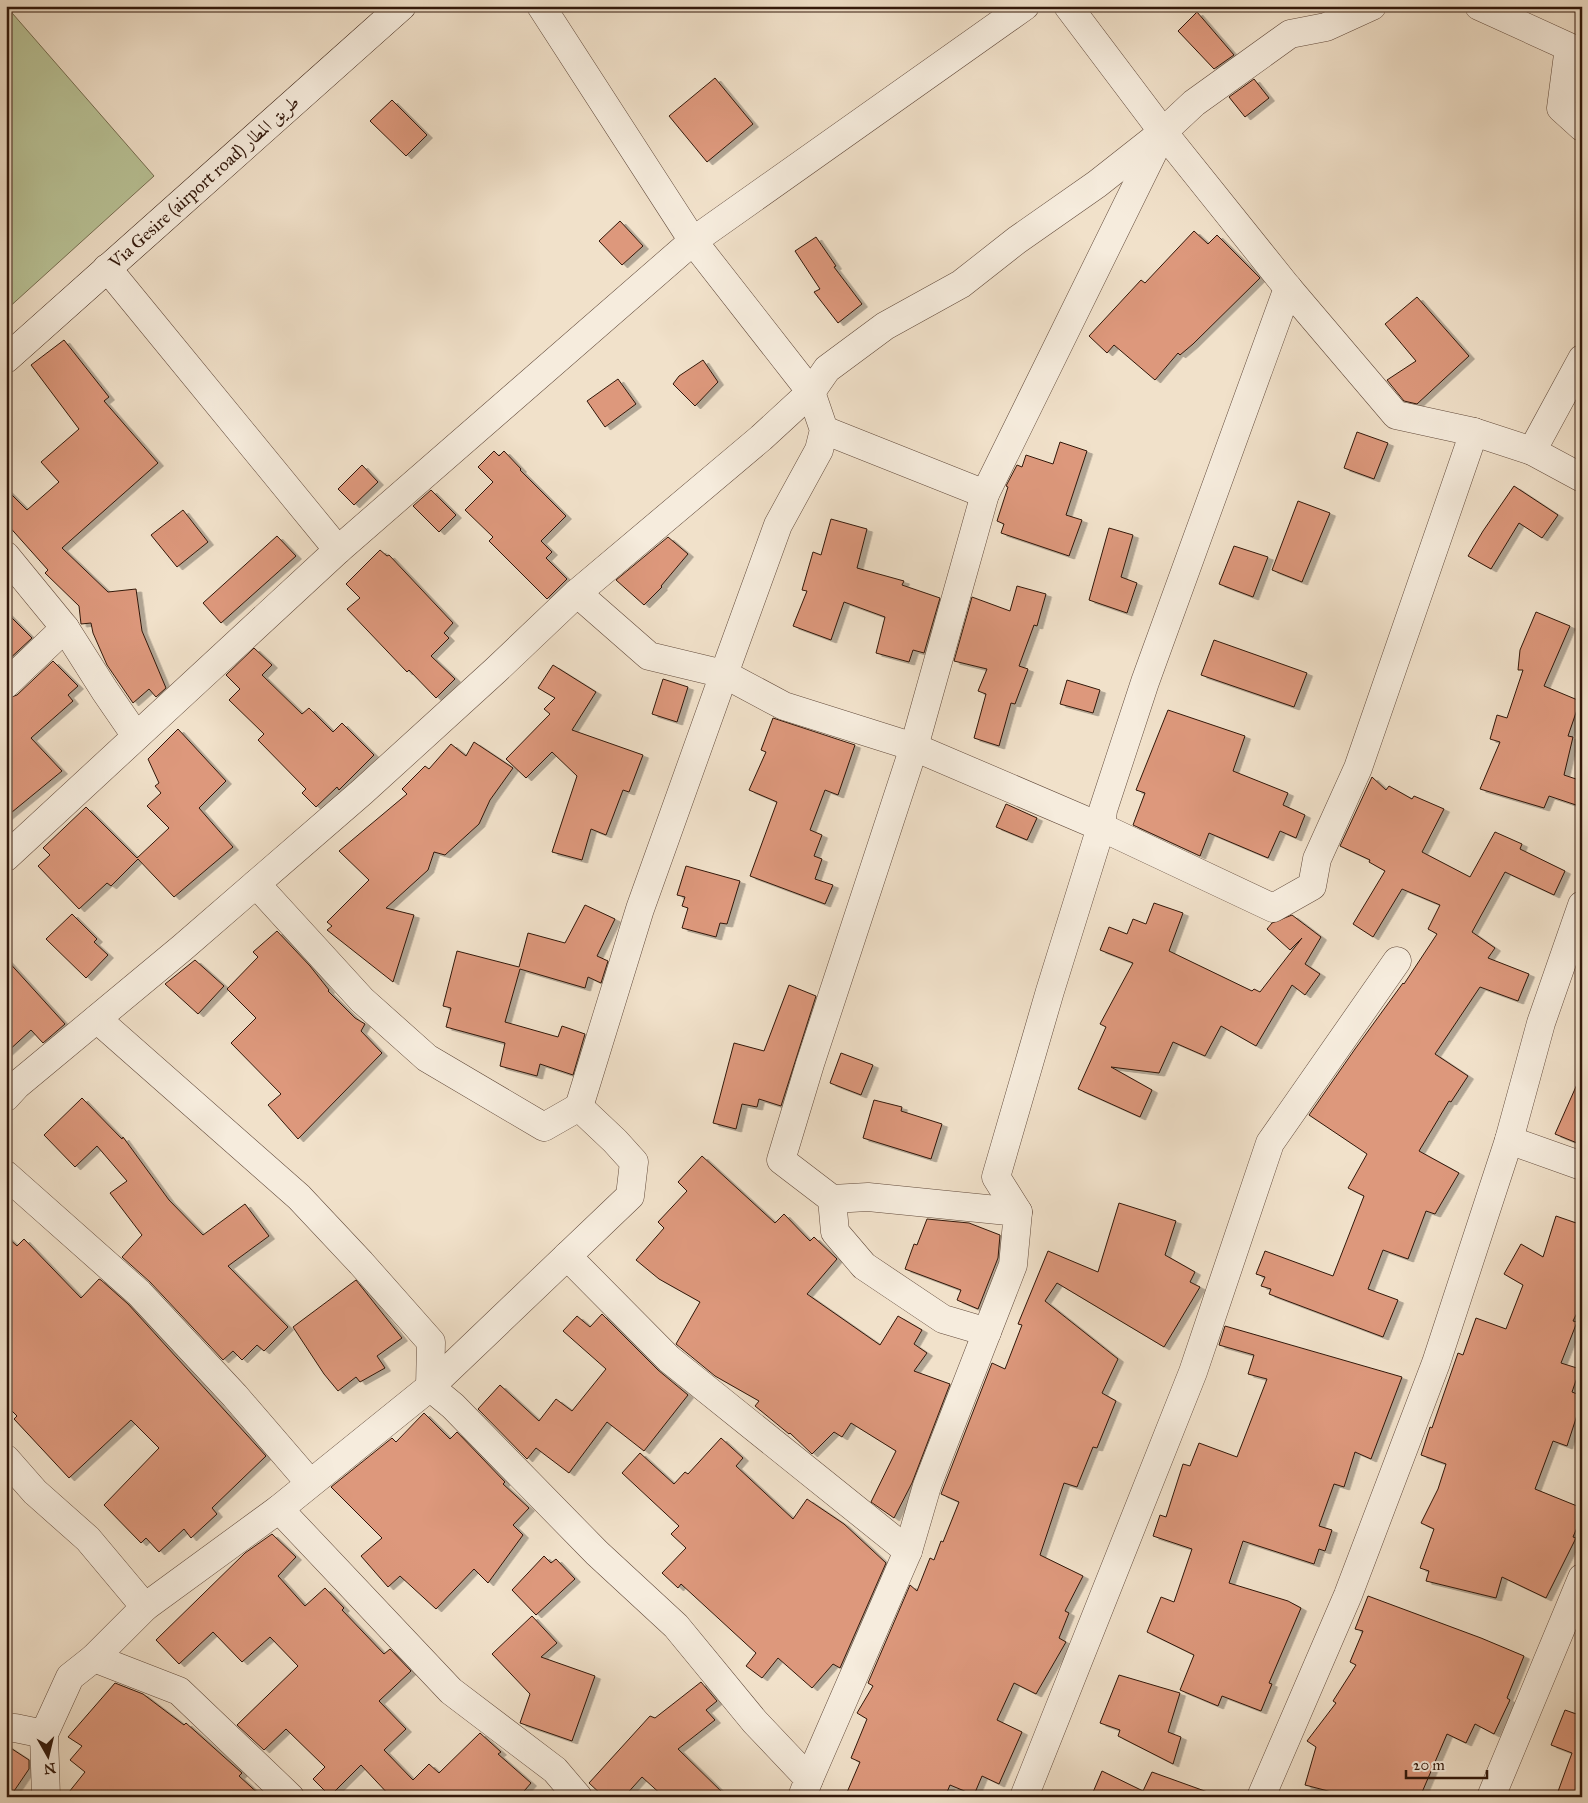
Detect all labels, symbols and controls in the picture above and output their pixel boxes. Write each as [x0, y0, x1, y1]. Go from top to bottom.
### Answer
street label: Via Gesire (airport road) طريق المطار [104, 91, 304, 275]
north arrow [22, 1730, 72, 1780]
scale bar [1406, 1748, 1487, 1780]
text: 20 m [1413, 1756, 1445, 1774]
text: N [43, 1759, 57, 1778]

